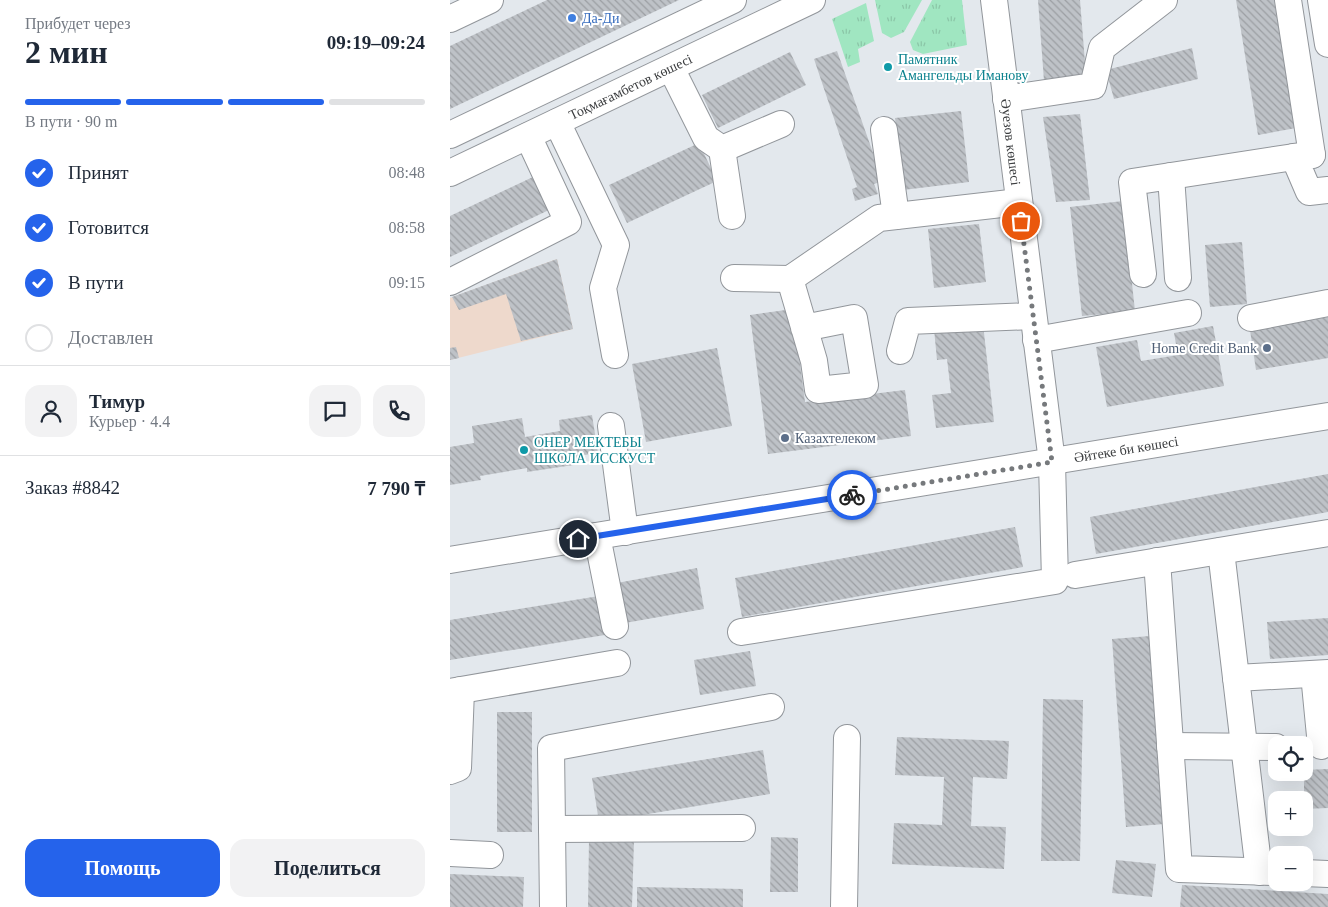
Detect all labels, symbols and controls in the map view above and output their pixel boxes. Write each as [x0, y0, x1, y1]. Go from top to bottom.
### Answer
place label: Да-Ди [582, 11, 620, 26]
marker: Да-Ди [566, 12, 578, 24]
text: Прибудет через [25, 15, 131, 32]
text: 09:19–09:24 [327, 32, 425, 53]
text: 2 мин [25, 34, 108, 70]
street label: Тоқмағамбетов көшесі [567, 51, 695, 123]
place label: Памятник Амангельды Иманову [898, 52, 1028, 83]
marker: Памятник Амангельды Иманову [882, 61, 894, 73]
street label: Әуезов көшесі [998, 98, 1023, 186]
text: В пути · 90 m [25, 113, 118, 130]
icon: check [25, 159, 53, 187]
text: Принят [68, 162, 129, 183]
text: 08:48 [389, 164, 425, 181]
pin [1000, 200, 1042, 242]
icon: bag [1007, 207, 1035, 235]
icon: check [25, 214, 53, 242]
text: Готовится [68, 217, 149, 238]
text: 08:58 [389, 219, 425, 236]
icon: check [25, 269, 53, 297]
text: В пути [68, 272, 124, 293]
text: 09:15 [389, 274, 425, 291]
text: Доставлен [68, 327, 153, 348]
place label: Home Credit Bank [1151, 341, 1257, 356]
marker: Home Credit Bank [1261, 342, 1273, 354]
button: person [25, 385, 77, 437]
button: chat [309, 385, 361, 437]
button: phone [373, 385, 425, 437]
text: Тимур [89, 391, 145, 412]
text: Курьер · 4.4 [89, 413, 170, 430]
place label: Казахтелеком [795, 431, 876, 446]
marker: Казахтелеком [779, 432, 791, 444]
street label: Әйтеке би көшесі [1073, 434, 1179, 466]
place label: ОНЕР МЕКТЕБЫ ШКОЛА ИССКУСТ [534, 435, 656, 466]
marker: ОНЕР МЕКТЕБЫ ШКОЛА ИССКУСТ [518, 444, 530, 456]
courier [827, 470, 877, 520]
text: Заказ #8842 [25, 477, 120, 498]
text: 7 790 ₸ [367, 478, 425, 499]
icon: bike [838, 481, 866, 509]
pin [557, 518, 599, 560]
icon: home [564, 525, 592, 553]
map controls [1268, 736, 1313, 891]
button: locate [1268, 736, 1313, 781]
button: + [1268, 791, 1313, 836]
button: Помощь [25, 839, 220, 897]
button: Поделиться [230, 839, 425, 897]
button: − [1268, 846, 1313, 891]

